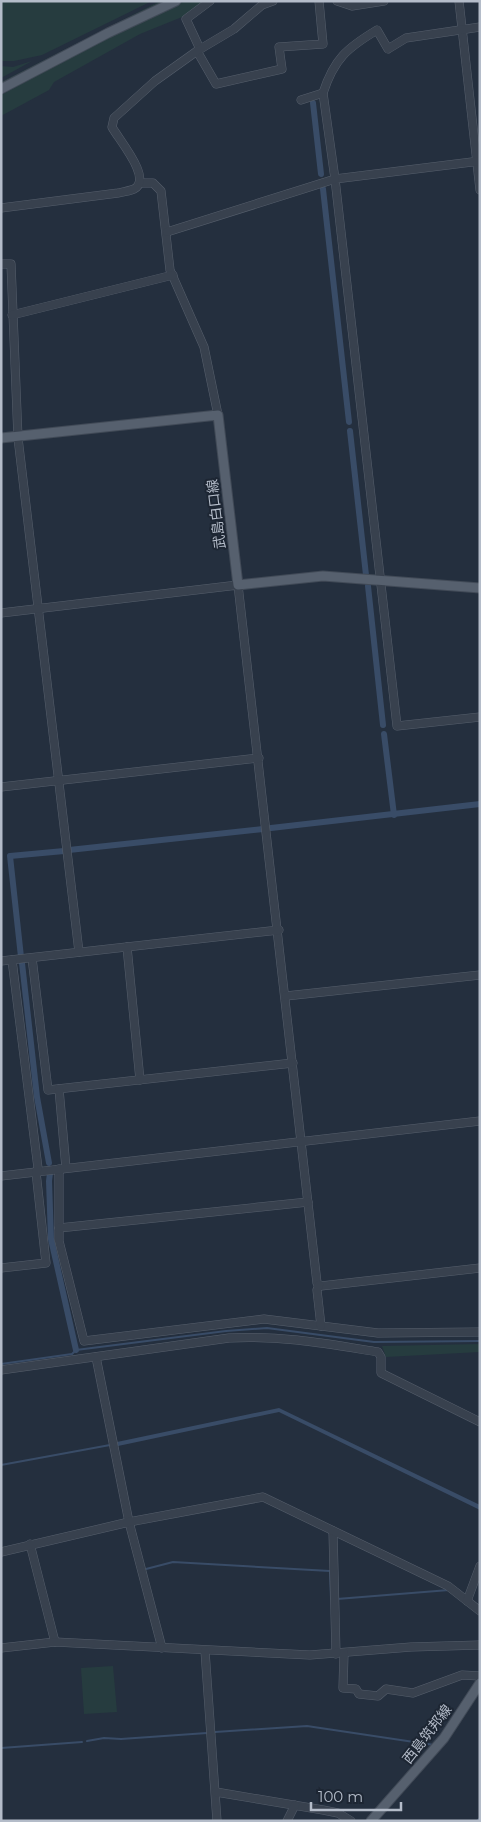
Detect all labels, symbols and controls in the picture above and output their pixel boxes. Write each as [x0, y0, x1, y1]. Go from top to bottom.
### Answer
street label: 武島白口線 [203, 478, 229, 550]
street label: 西島筑邦線 [398, 1701, 456, 1767]
scale bar [311, 1780, 401, 1812]
text: 100 m [318, 1787, 363, 1806]

